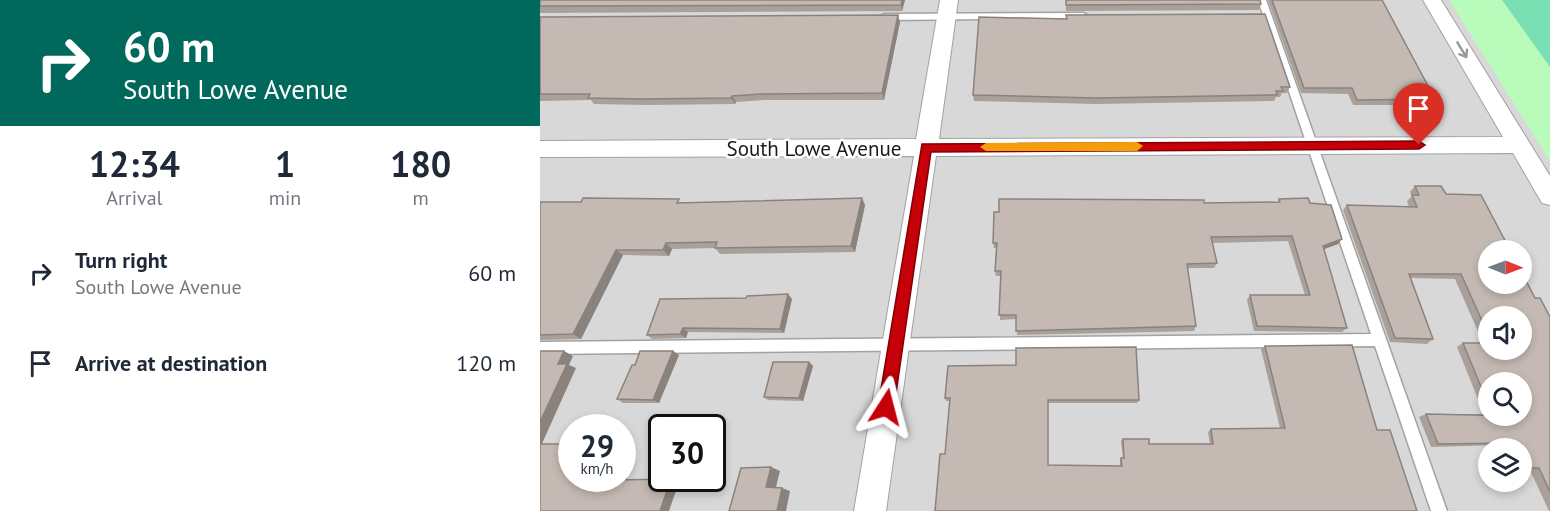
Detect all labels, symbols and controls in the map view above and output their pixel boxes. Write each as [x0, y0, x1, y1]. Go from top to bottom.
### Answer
text: 60 m [123, 19, 215, 74]
icon: right [24, 24, 102, 102]
one-way arrow [1456, 41, 1468, 58]
text: South Lowe Avenue [123, 72, 348, 106]
pin [1393, 83, 1444, 145]
icon: arrive [1402, 92, 1435, 125]
street label: South Lowe Avenue [727, 135, 901, 162]
text: 12:34 [89, 140, 180, 187]
text: 1 [275, 140, 295, 187]
text: 180 [390, 140, 451, 187]
text: Arrival [106, 185, 162, 211]
text: min [269, 185, 301, 211]
text: m [413, 185, 429, 211]
north arrow [1478, 240, 1532, 294]
map controls [1478, 240, 1532, 492]
text: Turn right [75, 246, 167, 274]
icon: right [24, 257, 57, 290]
text: 60 m [468, 259, 516, 287]
text: South Lowe Avenue [75, 274, 242, 300]
button: sound [1478, 306, 1532, 360]
icon: arrive [24, 347, 57, 380]
text: Arrive at destination [75, 349, 267, 377]
text: 120 m [456, 349, 516, 377]
button: search [1478, 372, 1532, 426]
position arrow [854, 375, 918, 439]
speed limit sign: 30 [648, 414, 726, 492]
text: 29 [580, 426, 614, 465]
button: layers [1478, 438, 1532, 492]
text: km/h [581, 459, 613, 478]

